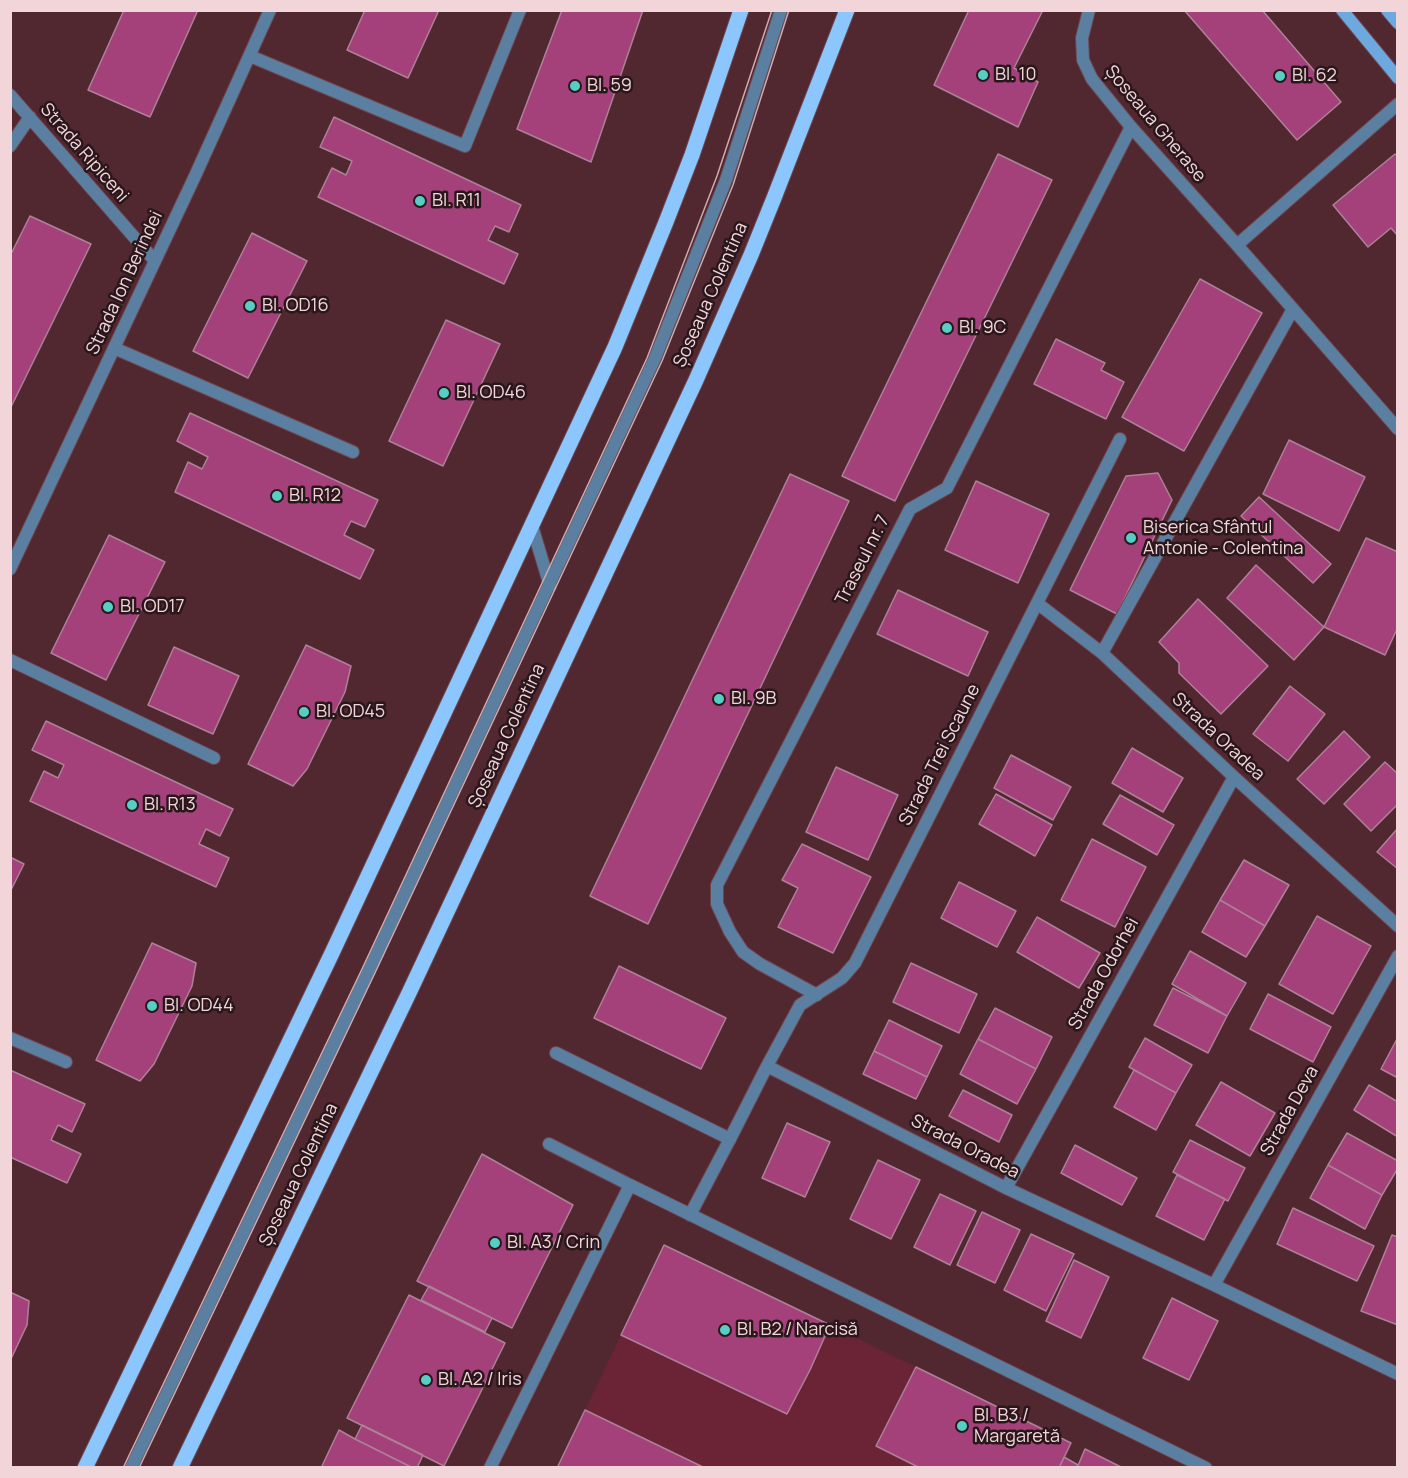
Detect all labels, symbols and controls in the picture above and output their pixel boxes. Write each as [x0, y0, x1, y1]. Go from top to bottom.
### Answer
street label: Șoseaua Gherase [1100, 61, 1210, 187]
place label: Bl. 10 [995, 64, 1036, 86]
place label: Bl. 62 [1292, 65, 1337, 87]
marker: Bl. 10 [976, 68, 990, 82]
marker: Bl. 62 [1273, 69, 1287, 83]
place label: Bl. 59 [587, 75, 632, 97]
marker: Bl. 59 [568, 79, 582, 93]
street label: Strada Ripiceni [35, 99, 133, 207]
place label: Bl. R11 [432, 190, 481, 212]
marker: Bl. R11 [413, 194, 427, 208]
street label: Strada Ion Berindei [82, 208, 168, 358]
street label: Șoseaua Colentina [669, 219, 753, 371]
place label: Bl. OD16 [262, 295, 329, 317]
marker: Bl. OD16 [243, 299, 257, 313]
place label: Bl. 9C [959, 317, 1006, 339]
marker: Bl. 9C [940, 321, 954, 335]
place label: Bl. OD46 [456, 382, 526, 404]
marker: Bl. OD46 [437, 386, 451, 400]
place label: Bl. R12 [289, 485, 341, 507]
marker: Bl. R12 [270, 489, 284, 503]
street label: Traseul nr. 7 [831, 512, 895, 608]
place label: Biserica Sfântul Antonie - Colentina [1143, 517, 1304, 560]
marker: Biserica Sfântul Antonie - Colentina [1124, 531, 1138, 545]
place label: Bl. OD17 [120, 596, 185, 618]
marker: Bl. OD17 [101, 600, 115, 614]
street label: Șoseaua Colentina [464, 661, 550, 811]
street label: Strada Trei Scaune [895, 681, 985, 829]
place label: Bl. 9B [731, 688, 777, 710]
street label: Strada Oradea [1167, 689, 1269, 785]
marker: Bl. 9B [712, 692, 726, 706]
place label: Bl. OD45 [316, 701, 385, 723]
marker: Bl. OD45 [297, 705, 311, 719]
place label: Bl. R13 [144, 794, 196, 816]
marker: Bl. R13 [125, 798, 139, 812]
street label: Strada Odorhei [1064, 914, 1144, 1034]
place label: Bl. OD44 [164, 995, 234, 1017]
marker: Bl. OD44 [145, 999, 159, 1013]
street label: Strada Deva [1256, 1062, 1324, 1160]
street label: Șoseaua Colentina [255, 1100, 343, 1250]
street label: Strada Oradea [907, 1110, 1023, 1184]
place label: Bl. A3 / Crin [507, 1232, 600, 1254]
marker: Bl. A3 / Crin [488, 1236, 502, 1250]
place label: Bl. B2 / Narcisă [737, 1319, 858, 1341]
marker: Bl. B2 / Narcisă [718, 1323, 732, 1337]
place label: Bl. A2 / Iris [438, 1369, 522, 1391]
marker: Bl. A2 / Iris [419, 1373, 433, 1387]
place label: Bl. B3 / Margaretă [974, 1405, 1060, 1448]
marker: Bl. B3 / Margaretă [955, 1419, 969, 1433]

